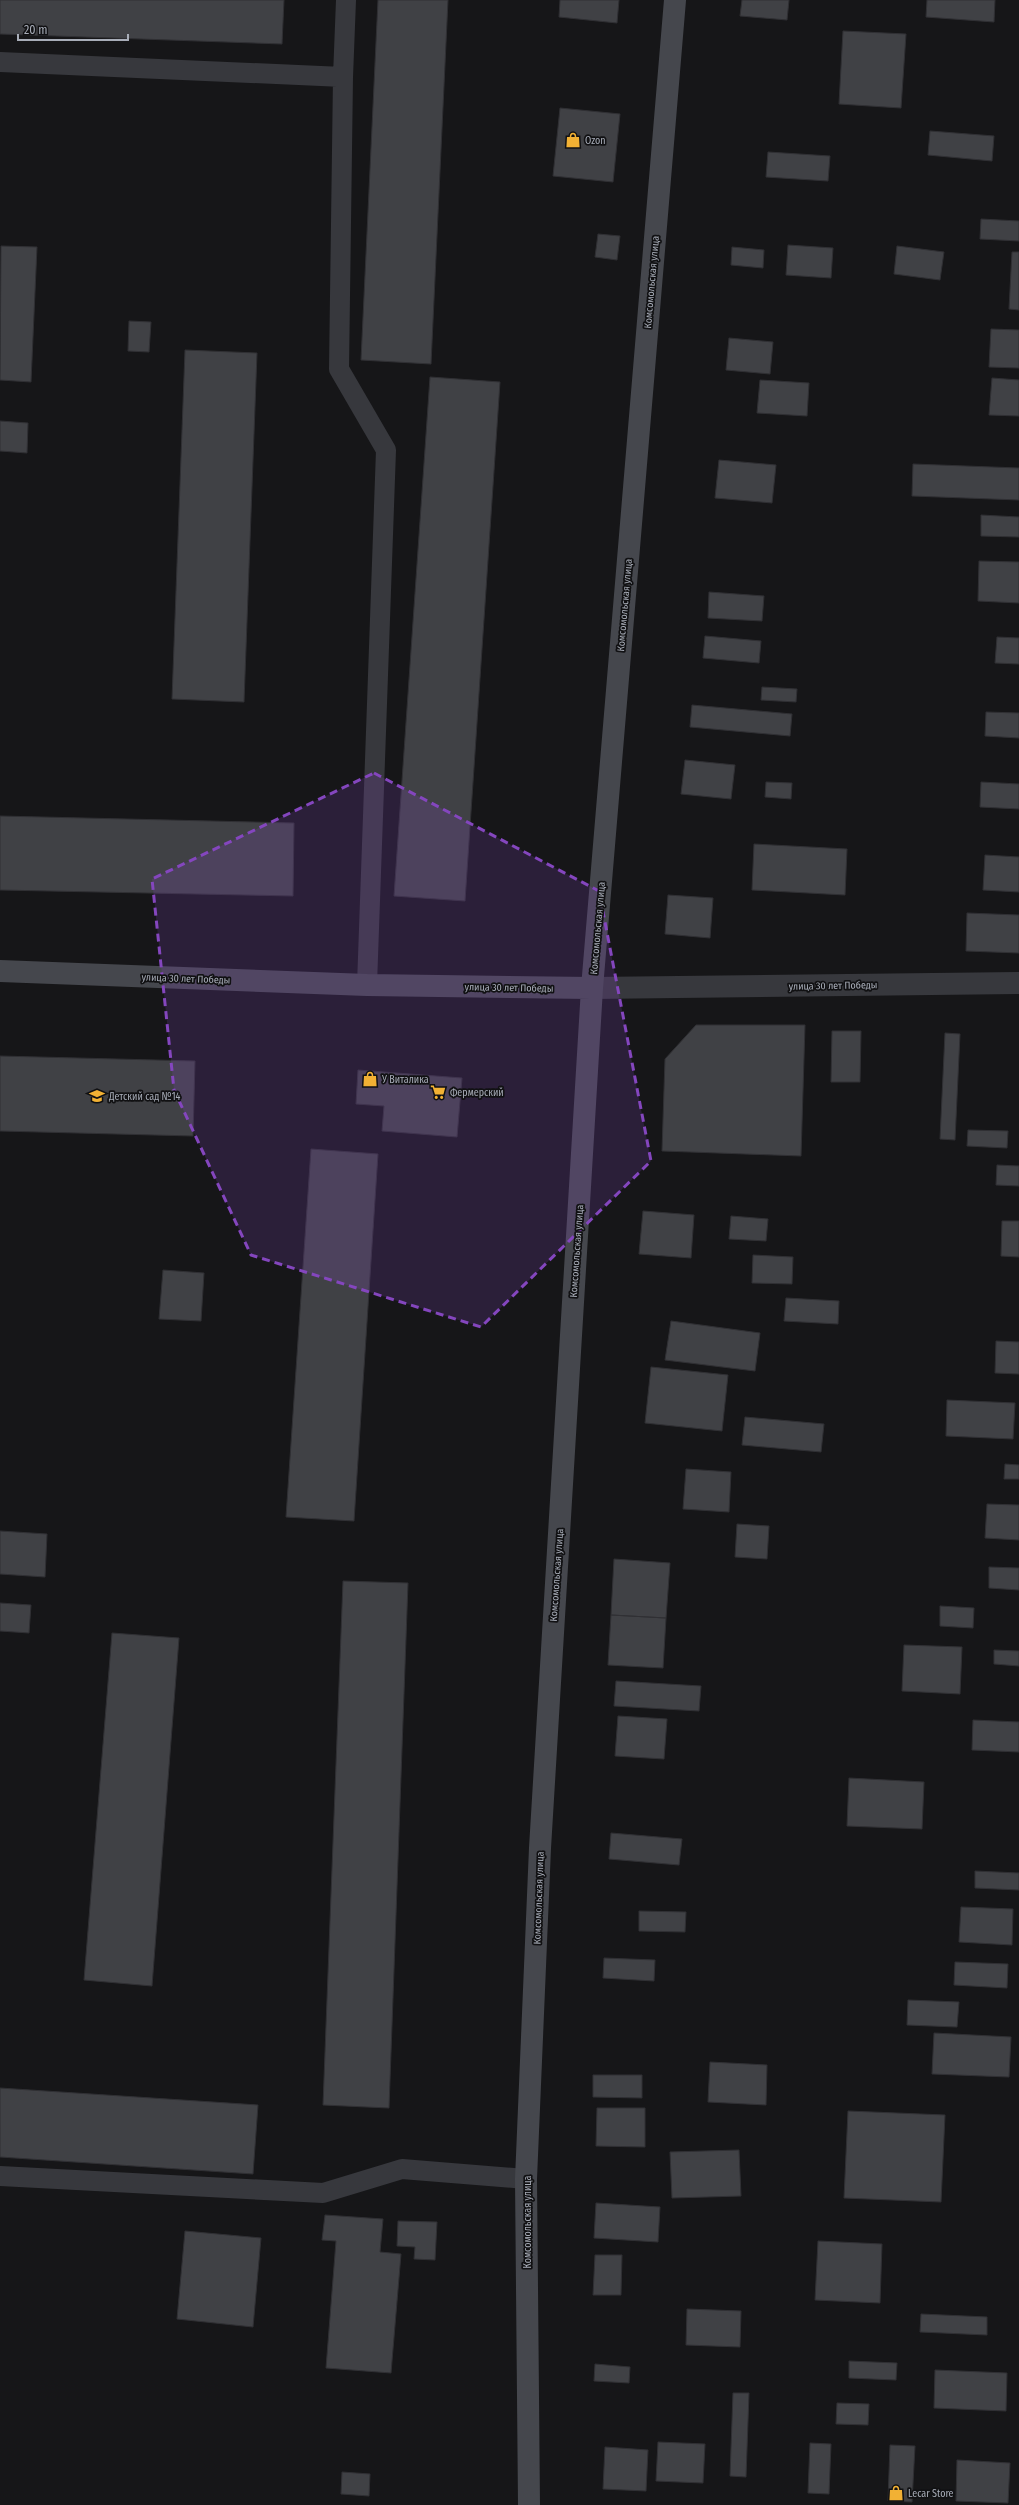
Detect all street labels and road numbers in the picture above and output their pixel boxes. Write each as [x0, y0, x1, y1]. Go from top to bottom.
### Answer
street label: Комсомольская улица [642, 235, 662, 329]
street label: Комсомольская улица [615, 558, 635, 652]
street label: Комсомольская улица [588, 881, 608, 975]
street label: улица 30 лет Победы [141, 971, 231, 987]
street label: улица 30 лет Победы [789, 979, 877, 993]
street label: улица 30 лет Победы [465, 981, 553, 995]
street label: Комсомольская улица [568, 1204, 586, 1298]
street label: Комсомольская улица [548, 1528, 566, 1622]
street label: Комсомольская улица [531, 1851, 547, 1945]
street label: Комсомольская улица [522, 2175, 534, 2268]

